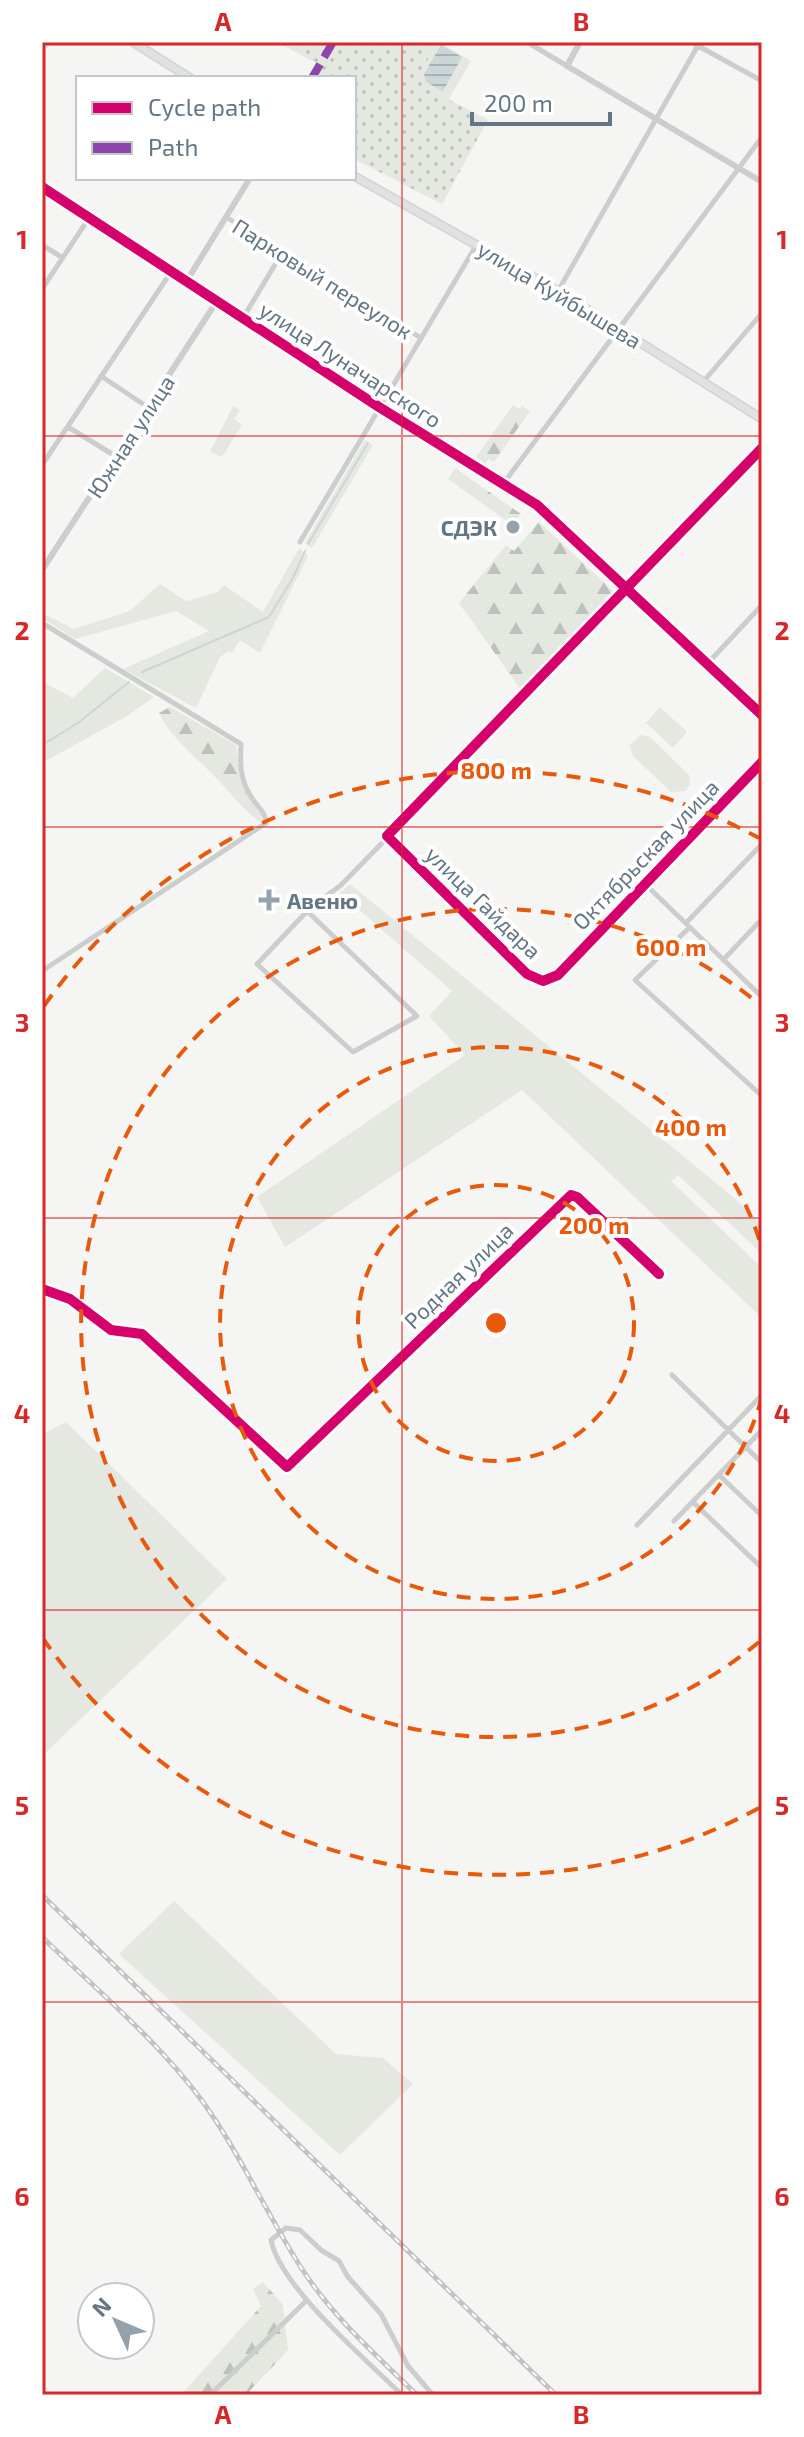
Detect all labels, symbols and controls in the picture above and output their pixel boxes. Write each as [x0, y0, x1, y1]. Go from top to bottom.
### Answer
text: A [215, 5, 232, 36]
text: B [573, 5, 589, 36]
legend [76, 76, 356, 180]
scale bar [472, 76, 610, 126]
text: 200 m [484, 88, 553, 117]
text: Cycle path [148, 92, 261, 121]
text: Path [148, 132, 198, 161]
street label: Парковый переулок [228, 212, 418, 345]
text: 1 [16, 223, 28, 254]
text: 1 [776, 223, 788, 254]
street label: улица Куйбышева [473, 235, 647, 354]
street label: улица Луначарского [255, 295, 447, 433]
street label: Южная улица [81, 370, 180, 503]
place label: СДЭК [441, 514, 497, 540]
marker: СДЭК [504, 518, 522, 536]
text: 2 [14, 614, 30, 645]
text: 2 [774, 614, 790, 645]
text: 800 m [460, 755, 532, 784]
street label: Октябрьская улица [566, 773, 724, 935]
street label: улица Гайдара [420, 840, 547, 964]
place label: Авеню [287, 887, 358, 913]
marker: Авеню [258, 889, 280, 911]
text: 600 m [636, 932, 706, 961]
text: 3 [15, 1006, 29, 1037]
text: 3 [775, 1006, 789, 1037]
text: 400 m [655, 1112, 727, 1141]
text: 200 m [559, 1210, 629, 1239]
street label: Родная улица [398, 1217, 519, 1334]
centre of rings [482, 1309, 510, 1337]
text: 4 [14, 1397, 30, 1428]
text: 4 [774, 1397, 790, 1428]
text: 5 [15, 1789, 29, 1820]
text: 5 [775, 1789, 789, 1820]
text: 6 [14, 2180, 30, 2211]
text: 6 [774, 2180, 790, 2211]
north arrow [76, 2281, 156, 2361]
text: N [86, 2292, 116, 2321]
text: A [215, 2398, 232, 2429]
text: B [573, 2398, 589, 2429]

